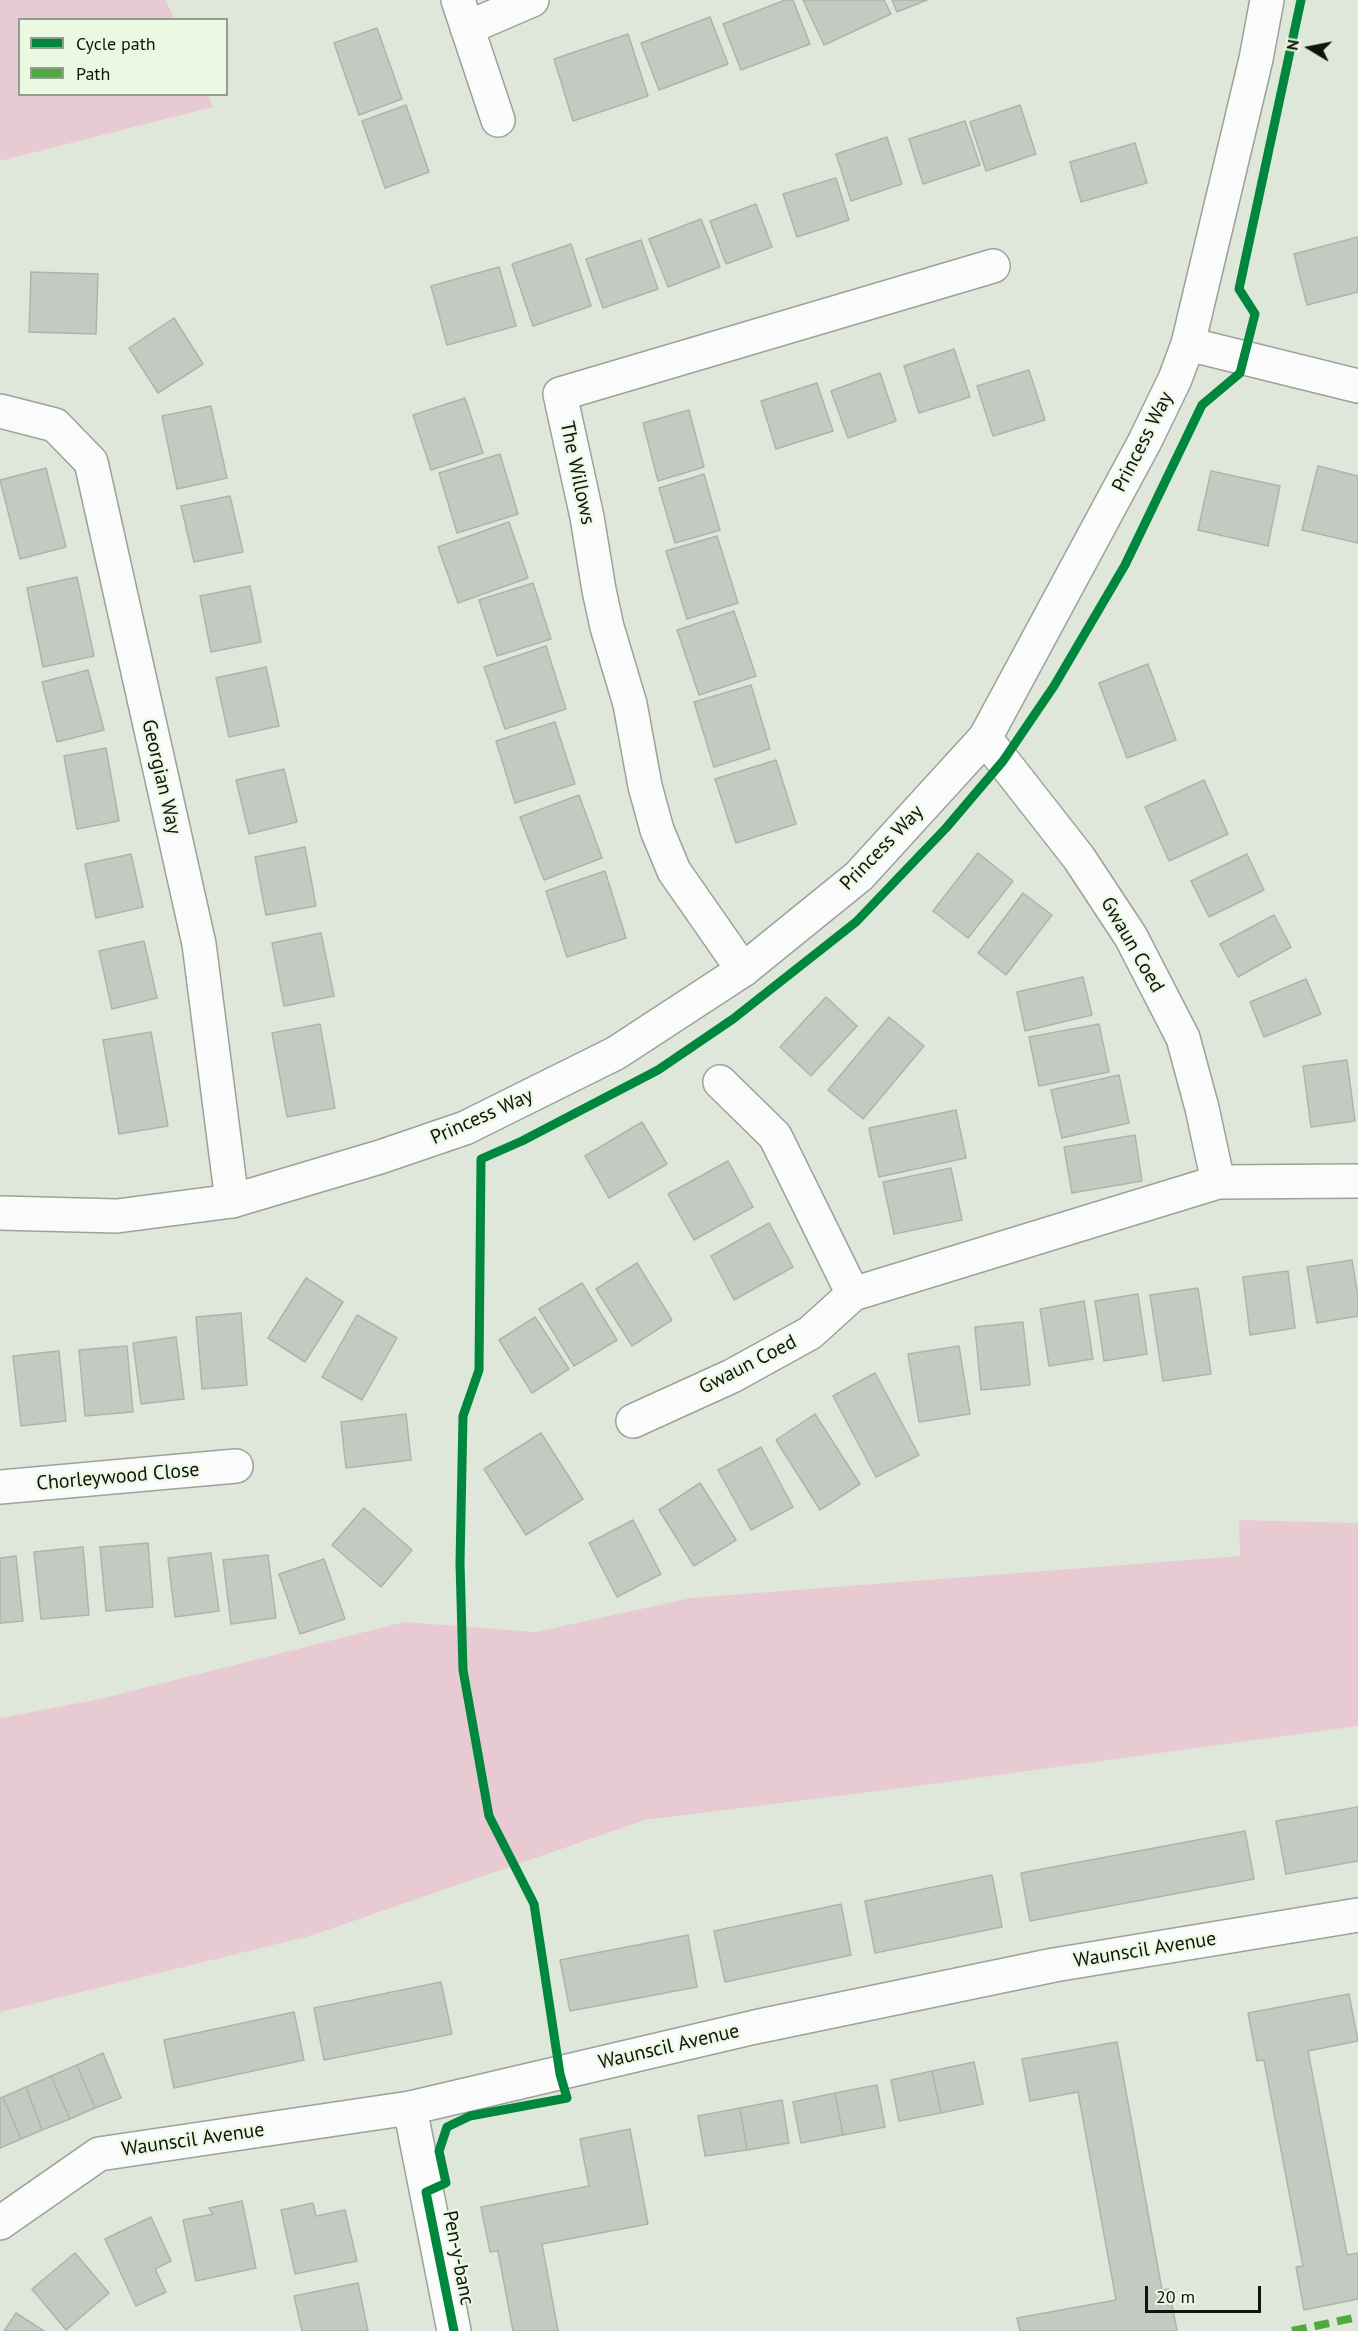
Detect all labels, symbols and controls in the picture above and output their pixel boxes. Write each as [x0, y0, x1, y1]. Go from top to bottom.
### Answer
legend [18, 18, 228, 96]
north arrow [1280, 18, 1340, 78]
text: Cycle path [76, 32, 156, 55]
text: N [1282, 38, 1303, 52]
text: Path [76, 62, 110, 85]
street label: Princess Way [1107, 388, 1179, 496]
street label: The Willows [554, 419, 600, 527]
street label: Georgian Way [136, 717, 186, 837]
street label: Princess Way [835, 800, 929, 896]
street label: Gwaun Coed [1095, 893, 1169, 997]
street label: Princess Way [427, 1084, 537, 1150]
street label: Gwaun Coed [695, 1330, 801, 1400]
street label: Chorleywood Close [36, 1458, 200, 1496]
street label: Waunscil Avenue [1072, 1927, 1218, 1973]
street label: Waunscil Avenue [596, 2019, 742, 2075]
street label: Waunscil Avenue [120, 2118, 266, 2162]
street label: Pen-y-banc [437, 2209, 479, 2307]
scale bar [1148, 2274, 1264, 2312]
text: 20 m [1156, 2285, 1195, 2308]

